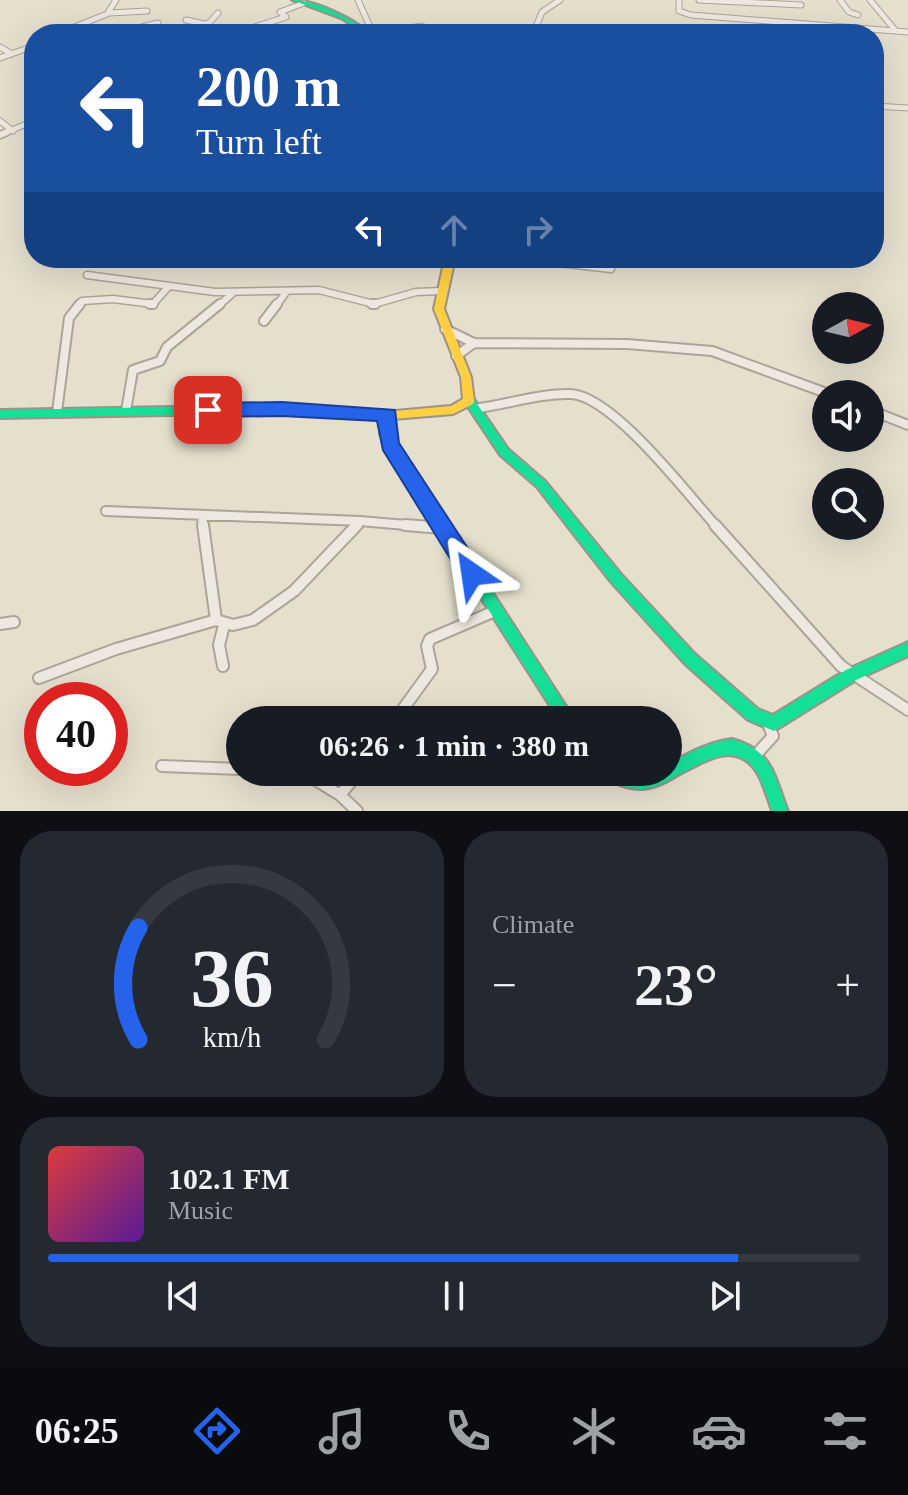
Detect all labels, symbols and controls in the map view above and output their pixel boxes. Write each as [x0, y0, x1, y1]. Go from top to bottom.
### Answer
icon: left [64, 56, 168, 160]
text: 200 m [196, 56, 341, 118]
text: Turn left [196, 122, 322, 162]
icon: left [348, 208, 392, 252]
icon: ahead [432, 208, 476, 252]
icon: right [516, 208, 560, 252]
north arrow [812, 292, 884, 364]
map controls [812, 292, 884, 540]
pin [174, 376, 242, 444]
button: sound [812, 380, 884, 452]
icon: arrive [186, 388, 230, 432]
button: search [812, 468, 884, 540]
position arrow [430, 532, 514, 616]
speed limit sign: 40 [24, 682, 128, 786]
text: 06:26 · 1 min · 380 m [319, 729, 589, 762]
text: Climate [492, 910, 574, 939]
text: 36 [190, 932, 274, 1024]
text: 23° [634, 952, 718, 1018]
text: − [492, 961, 517, 1010]
text: + [835, 961, 860, 1010]
text: km/h [203, 1022, 261, 1053]
text: 102.1 FM [168, 1162, 290, 1195]
text: Music [168, 1196, 233, 1225]
icon: previous [161, 1274, 205, 1318]
icon: pause [432, 1274, 476, 1318]
icon: next [703, 1274, 747, 1318]
icon: directions [189, 1403, 245, 1459]
icon: music [314, 1403, 370, 1459]
icon: phone [440, 1403, 496, 1459]
icon: climate [566, 1403, 622, 1459]
icon: car [691, 1403, 747, 1459]
icon: filters [817, 1403, 873, 1459]
text: 06:25 [35, 1411, 119, 1451]

